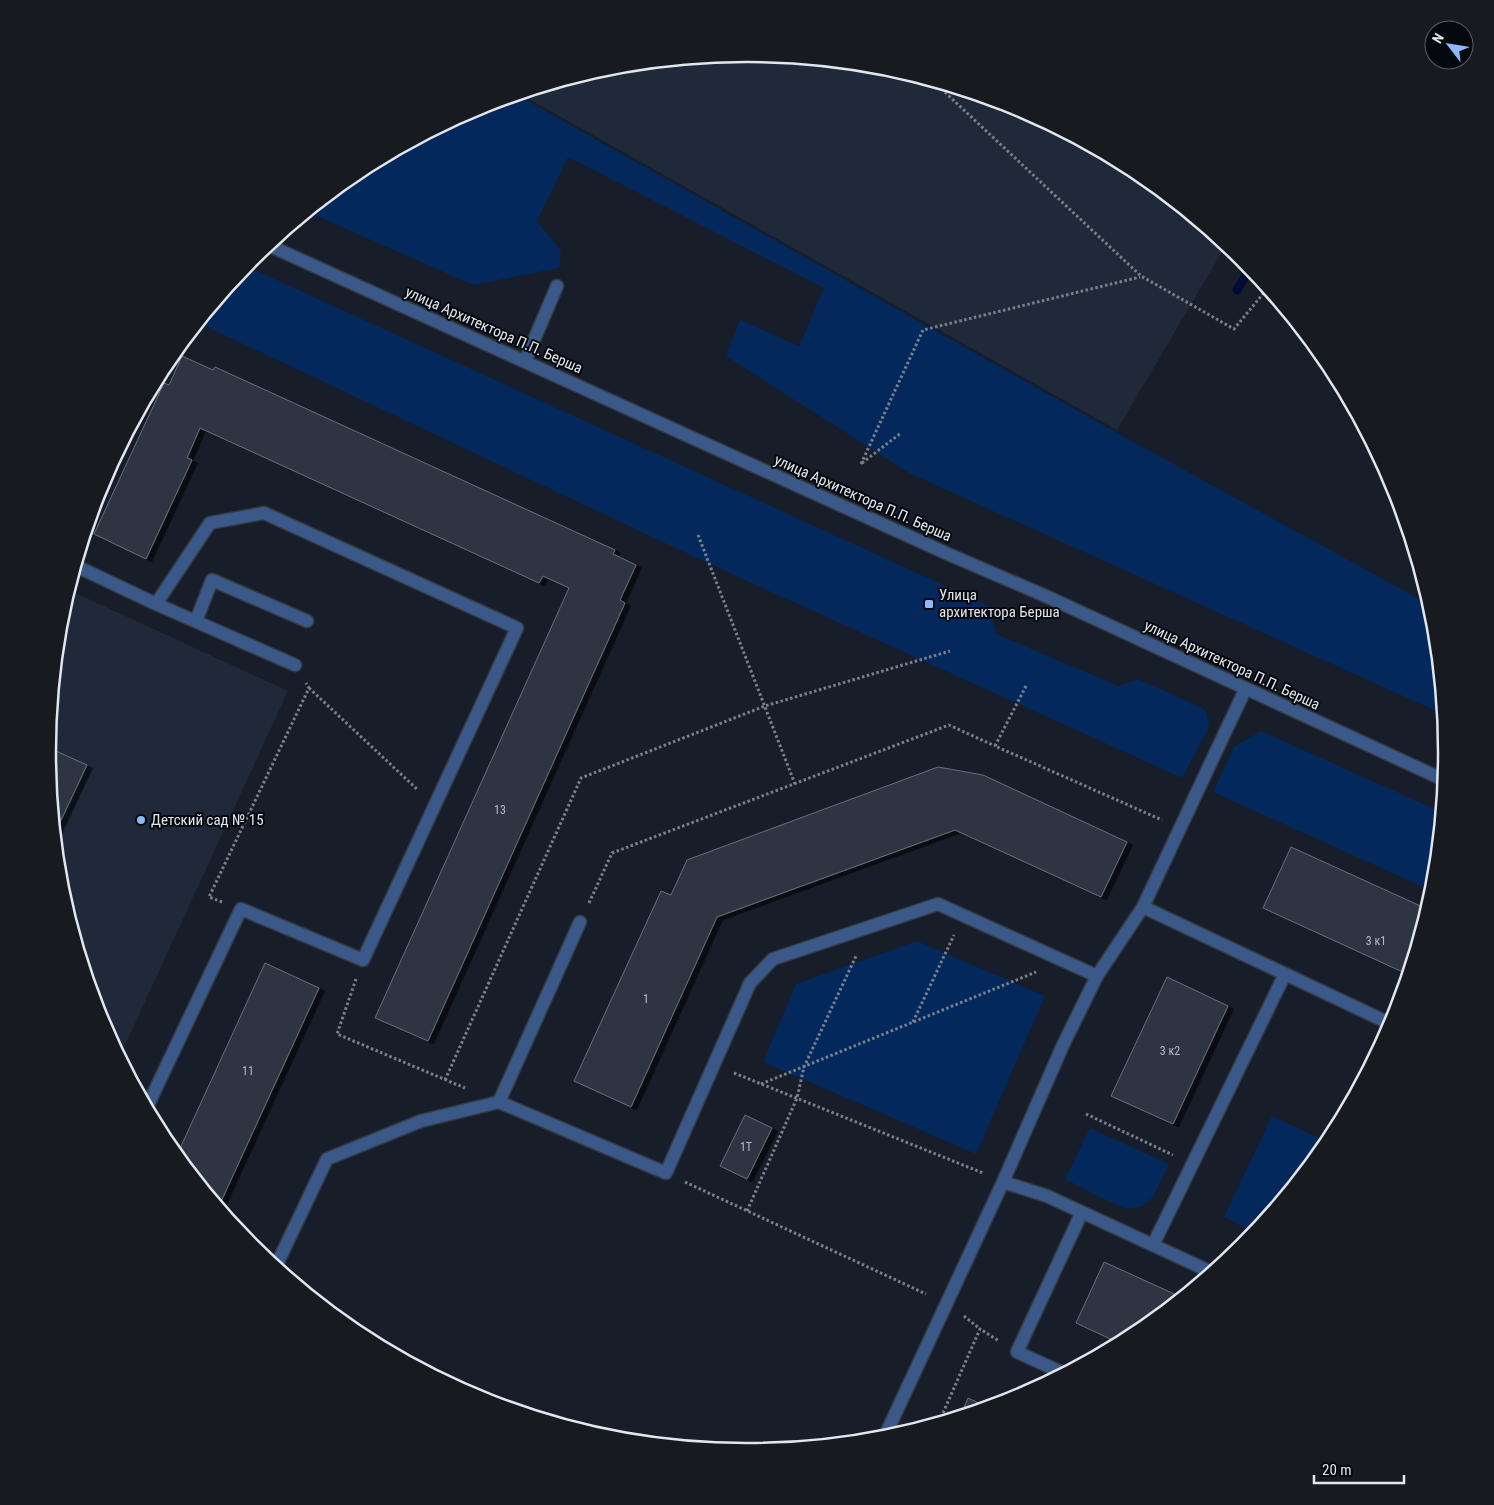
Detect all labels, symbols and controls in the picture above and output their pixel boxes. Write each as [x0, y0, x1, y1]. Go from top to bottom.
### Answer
north arrow [1424, 20, 1474, 70]
text: N [1429, 31, 1447, 46]
street label: улица Архитектора П.П. Берша [403, 283, 585, 377]
street label: улица Архитектора П.П. Берша [772, 451, 954, 545]
place label: Улица архитектора Берша [939, 586, 1060, 621]
marker: Улица архитектора Берша [923, 598, 935, 610]
street label: улица Архитектора П.П. Берша [1141, 616, 1323, 714]
house number: 13 [494, 803, 506, 817]
place label: Детский сад № 15 [151, 811, 264, 829]
marker: Детский сад № 15 [135, 814, 147, 826]
house number: 3 к1 [1366, 934, 1386, 948]
house number: 1 [643, 992, 649, 1006]
house number: 3 к2 [1160, 1044, 1180, 1058]
house number: 11 [242, 1064, 254, 1078]
house number: 1Т [740, 1140, 752, 1154]
scale bar [1314, 1452, 1404, 1484]
text: 20 m [1322, 1461, 1352, 1479]

